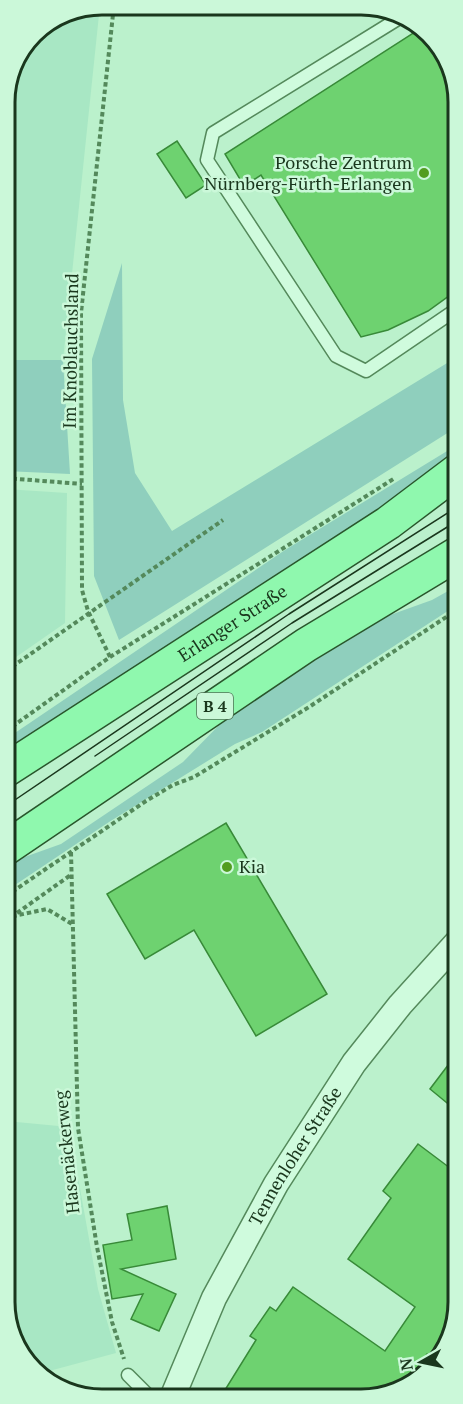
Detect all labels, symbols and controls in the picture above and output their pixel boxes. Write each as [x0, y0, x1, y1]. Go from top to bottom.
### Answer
place label: Porsche Zentrum Nürnberg-Fürth-Erlangen [204, 150, 412, 195]
marker: Porsche Zentrum Nürnberg-Fürth-Erlangen [417, 166, 431, 180]
street label: Im Knoblauchsland [57, 273, 83, 429]
street label: Erlanger Straße [173, 578, 291, 667]
road number: B 4 [197, 693, 233, 719]
place label: Kia [239, 854, 265, 878]
marker: Kia [220, 860, 234, 874]
street label: Tennenloher Straße [243, 1082, 347, 1230]
street label: Hasenäckerweg [48, 1089, 84, 1215]
north arrow [391, 1332, 451, 1392]
text: N [394, 1357, 418, 1372]

